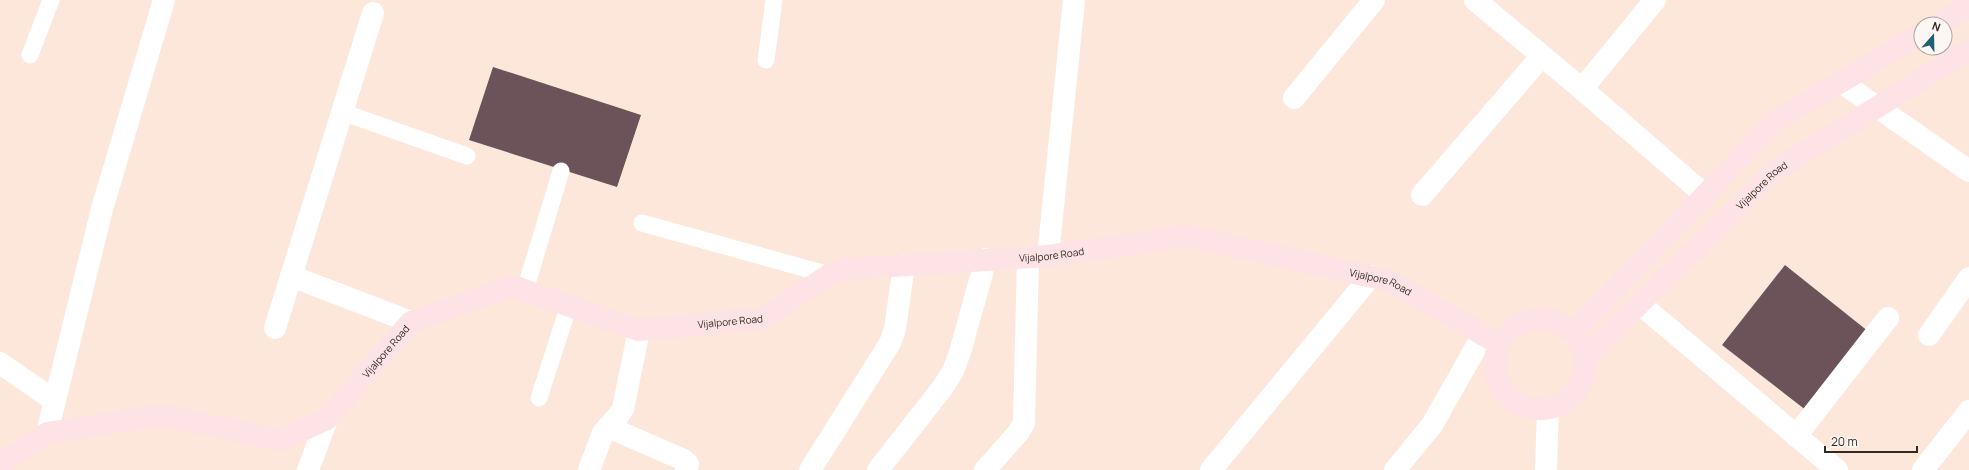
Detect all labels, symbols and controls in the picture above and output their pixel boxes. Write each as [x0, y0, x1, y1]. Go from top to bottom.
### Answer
north arrow [1913, 16, 1953, 56]
text: N [1930, 18, 1943, 35]
street label: Vijalpore Road [1733, 158, 1790, 212]
street label: Vijalpore Road [1018, 244, 1085, 265]
street label: Vijalpore Road [1348, 265, 1415, 299]
street label: Vijalpore Road [697, 311, 764, 331]
street label: Vijalpore Road [359, 322, 412, 381]
scale bar [1825, 428, 1917, 454]
text: 20 m [1831, 433, 1858, 450]

